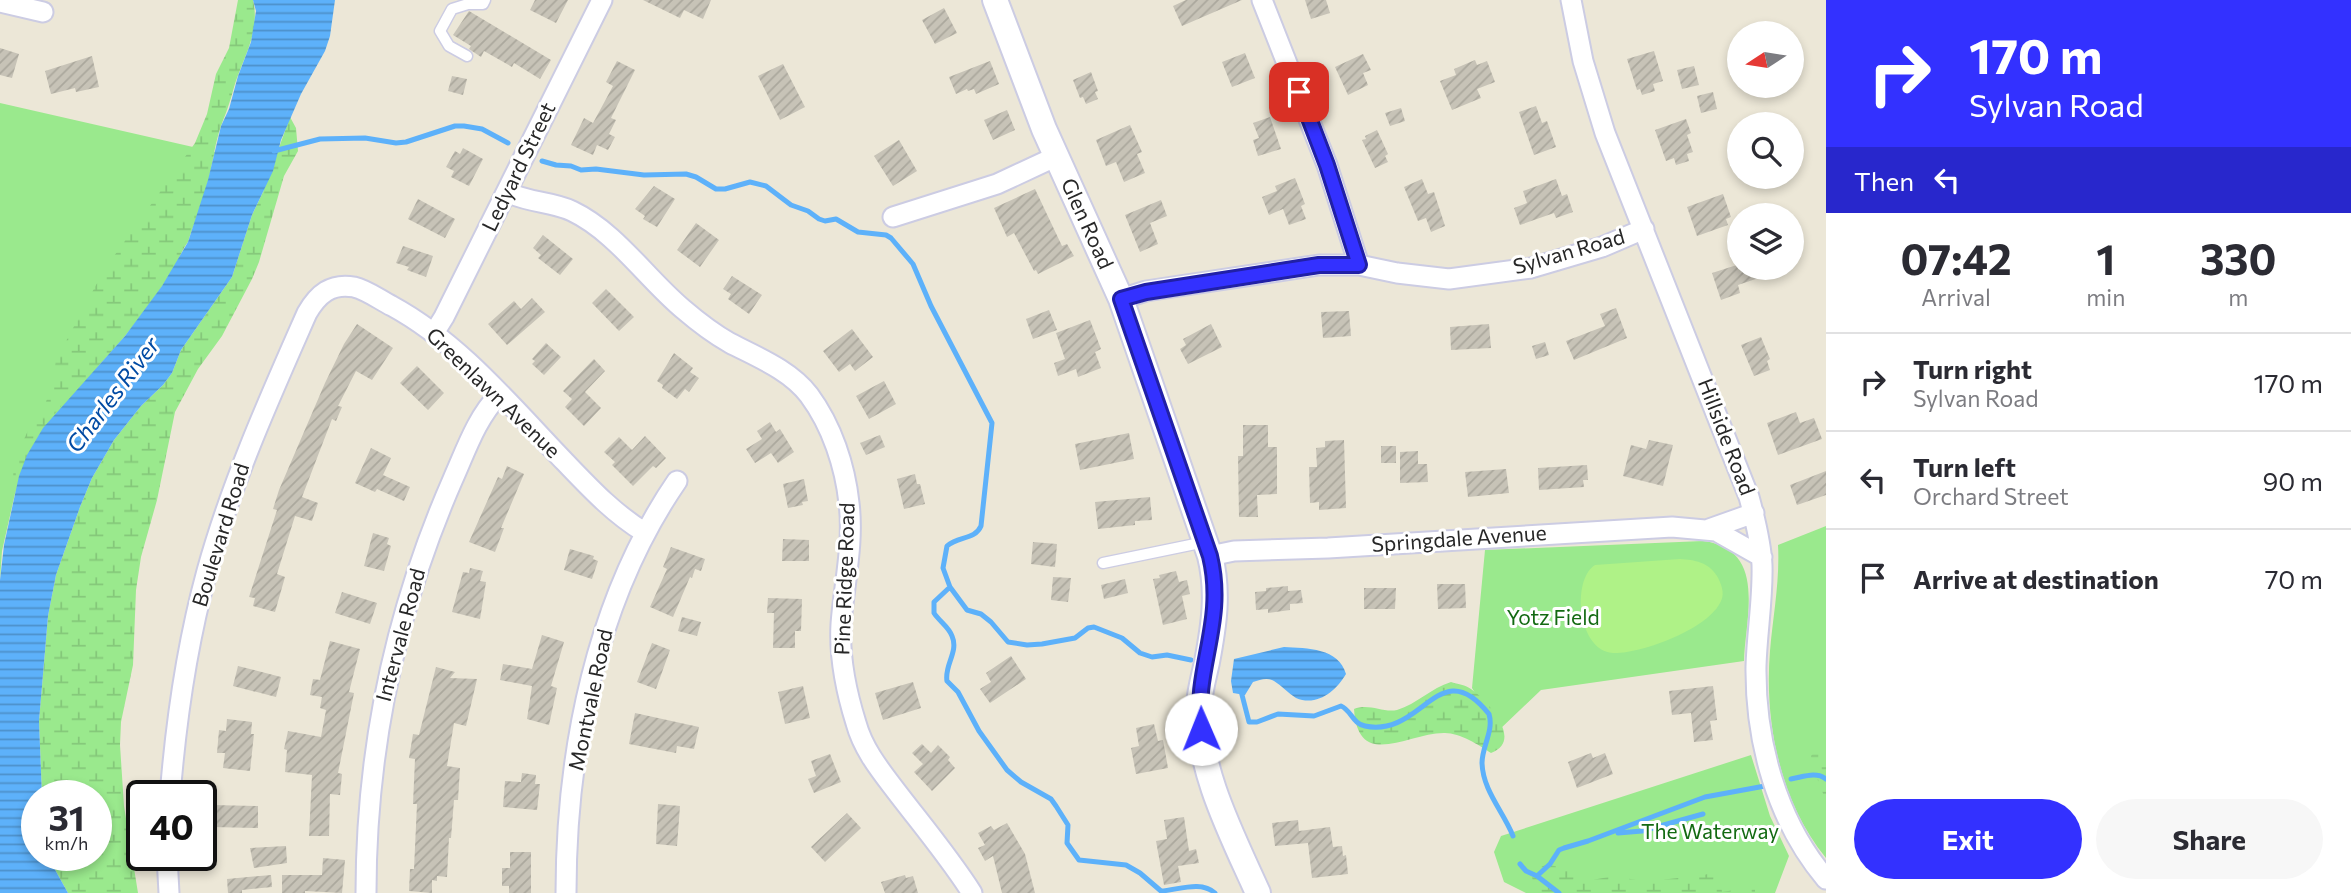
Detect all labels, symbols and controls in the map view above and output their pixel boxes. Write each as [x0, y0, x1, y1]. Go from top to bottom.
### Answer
north arrow [1727, 21, 1804, 98]
map controls [1727, 21, 1804, 280]
text: 170 m [1969, 24, 2102, 84]
icon: right [1854, 28, 1945, 119]
pin [1269, 62, 1329, 122]
icon: arrive [1280, 73, 1318, 111]
text: Sylvan Road [1969, 84, 2144, 124]
street label: Ledyard Street [476, 98, 560, 235]
button: search [1727, 112, 1804, 189]
icon: left [1928, 161, 1966, 199]
text: Then [1854, 165, 1914, 196]
street label: Glen Road [1057, 174, 1120, 272]
button: layers [1727, 203, 1804, 280]
street label: Sylvan Road [1510, 223, 1627, 278]
text: 07:42 [1901, 232, 2012, 284]
text: 1 [2096, 232, 2115, 284]
text: 330 [2200, 232, 2276, 284]
text: Arrival [1921, 283, 1991, 311]
text: min [2086, 283, 2125, 311]
text: m [2228, 283, 2248, 311]
street label: Greenlawn Avenue [422, 322, 566, 462]
water label: Charles River [60, 331, 165, 458]
text: Turn right [1913, 353, 2032, 384]
icon: right [1854, 363, 1892, 401]
text: 170 m [2254, 367, 2323, 398]
street label: Hillside Road [1694, 375, 1761, 498]
text: Sylvan Road [1913, 384, 2039, 412]
text: Turn left [1913, 451, 2016, 482]
street label: Boulevard Road [186, 460, 253, 609]
icon: left [1854, 461, 1892, 499]
text: 90 m [2263, 465, 2323, 496]
text: Orchard Street [1913, 482, 2069, 510]
street label: Pine Ridge Road [828, 502, 859, 656]
street label: Springdale Avenue [1371, 519, 1547, 556]
icon: arrive [1854, 559, 1892, 597]
text: Arrive at destination [1913, 563, 2159, 594]
text: 70 m [2265, 563, 2323, 594]
street label: Intervale Road [370, 565, 429, 704]
park label: Yotz Field [1506, 604, 1600, 629]
street label: Montvale Road [562, 627, 617, 773]
position arrow [1164, 692, 1238, 766]
speed limit sign: 40 [126, 780, 217, 871]
text: 31 [48, 795, 85, 838]
button: Exit [1854, 799, 2082, 879]
button: Share [2096, 799, 2323, 879]
park label: The Waterway [1641, 818, 1779, 843]
text: km/h [45, 832, 88, 854]

